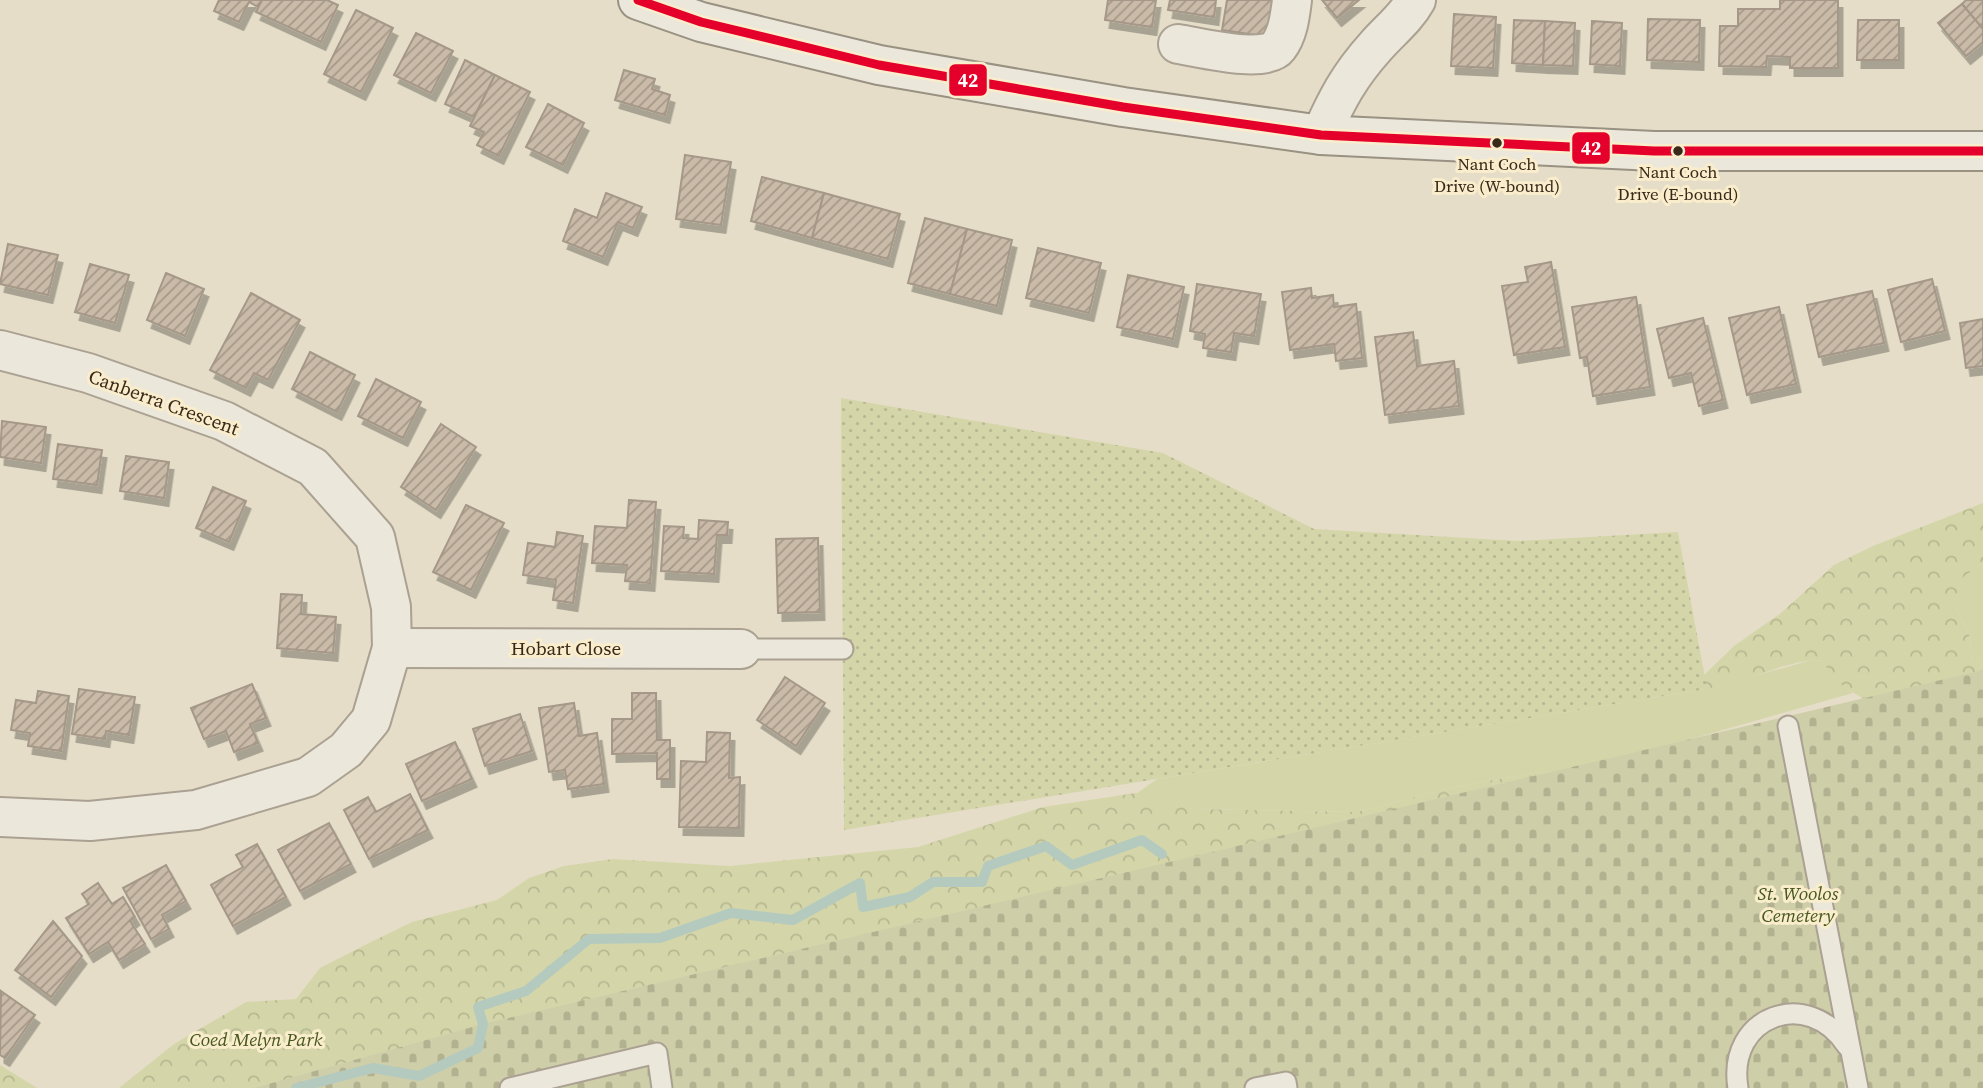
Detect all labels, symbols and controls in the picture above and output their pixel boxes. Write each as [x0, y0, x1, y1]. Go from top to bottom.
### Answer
line badge: 42 [948, 63, 988, 97]
text: 42 [958, 67, 978, 93]
line badge: 42 [1571, 131, 1611, 165]
text: 42 [1581, 135, 1601, 161]
marker: Nant Coch Drive (W-bound) [1490, 136, 1504, 150]
marker: Nant Coch Drive (E-bound) [1671, 144, 1685, 158]
place label: Nant Coch Drive (W-bound) [1434, 152, 1560, 198]
place label: Nant Coch Drive (E-bound) [1618, 160, 1738, 206]
street label: Canberra Crescent [85, 363, 243, 442]
street label: Hobart Close [511, 635, 621, 661]
park label: St. Woolos Cemetery [1758, 880, 1839, 928]
park label: Coed Melyn Park [190, 1026, 322, 1052]

